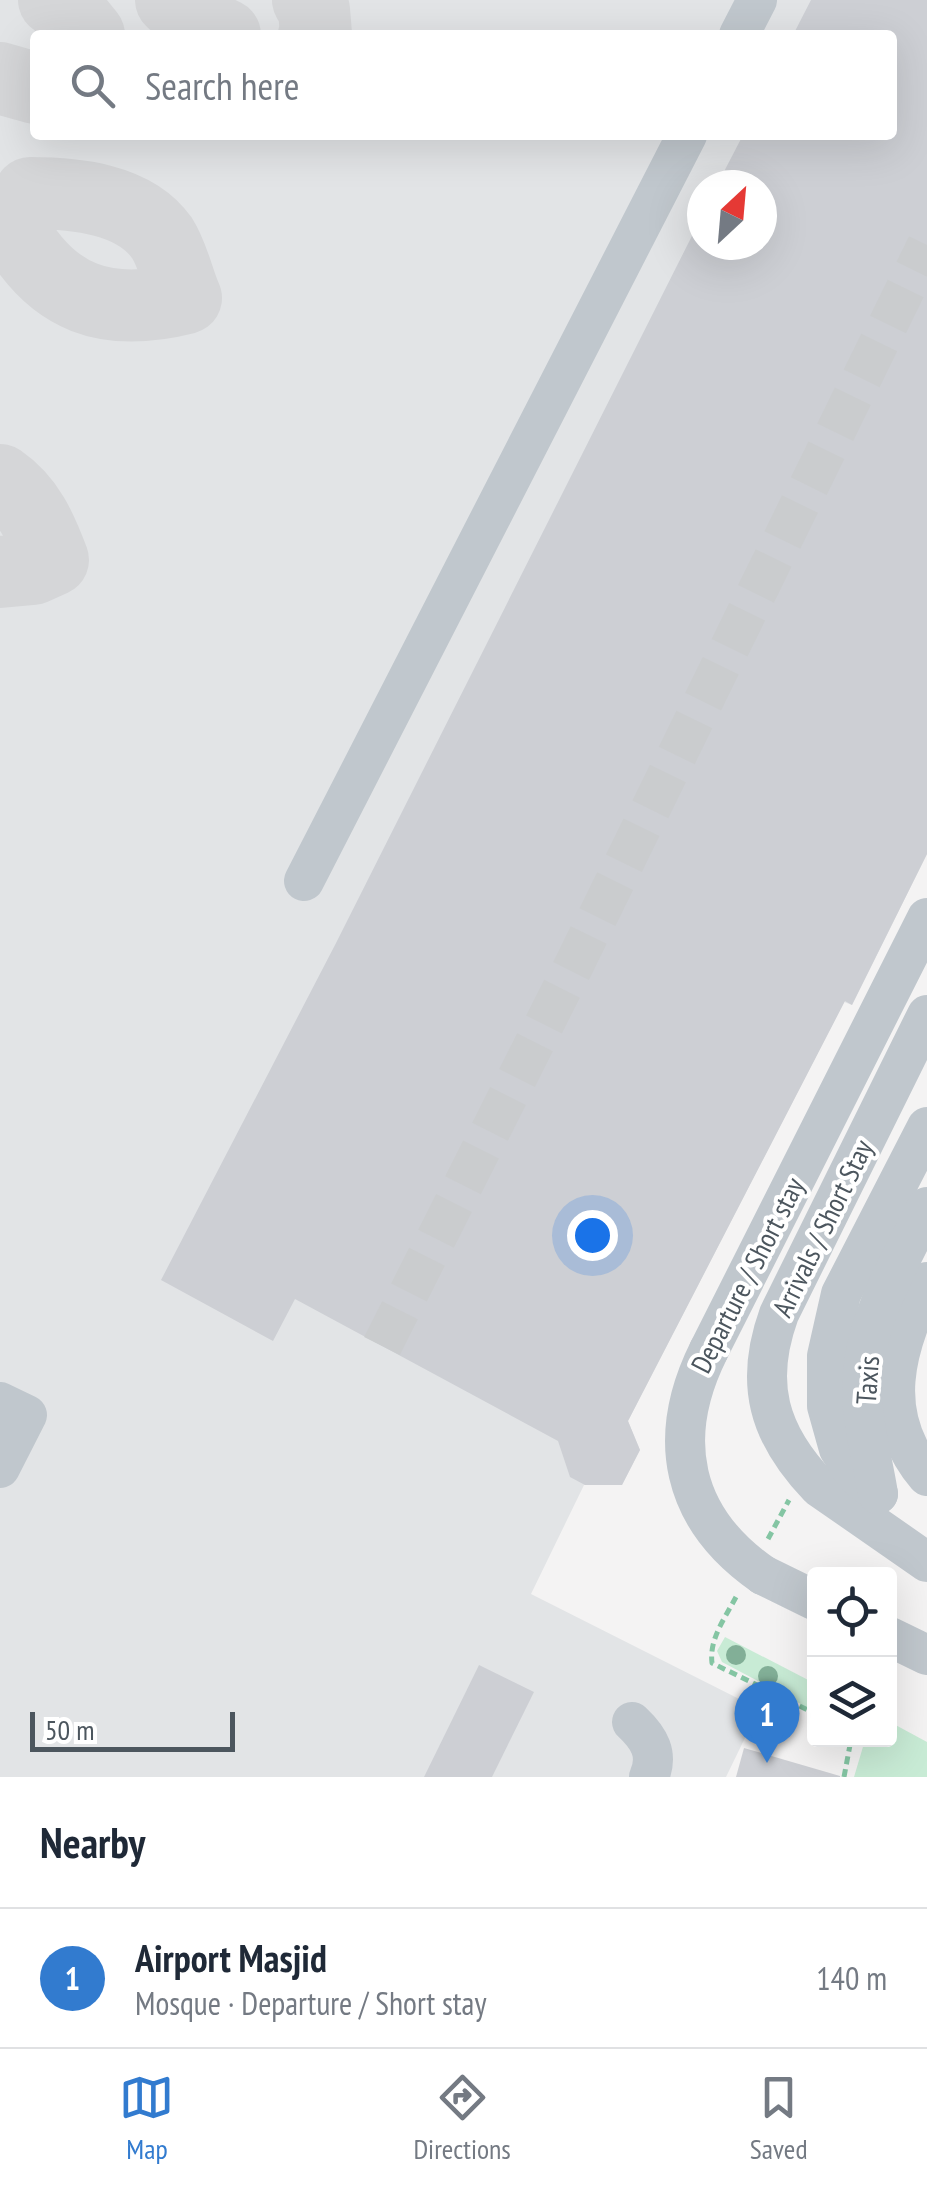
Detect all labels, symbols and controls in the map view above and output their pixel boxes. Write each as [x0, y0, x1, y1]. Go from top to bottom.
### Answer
search box [30, 30, 897, 140]
icon: search [65, 58, 120, 113]
text: Search here [145, 61, 299, 110]
north arrow [687, 170, 777, 260]
street label: Arrivals / Short Stay [763, 1133, 881, 1323]
street label: Departure / Short stay [682, 1171, 812, 1379]
your location [567, 1210, 618, 1261]
street label: Taxis [847, 1355, 887, 1405]
map controls [807, 1567, 897, 1747]
button: locate [807, 1567, 897, 1657]
button: layers [807, 1657, 897, 1747]
pin: 1 [734, 1680, 800, 1763]
scale bar [30, 1707, 235, 1752]
text: 50 m [45, 1711, 94, 1748]
text: Nearby [40, 1815, 145, 1870]
text: Airport Masjid [135, 1933, 327, 1982]
text: 1 [65, 1957, 80, 1999]
text: 140 m [816, 1957, 887, 1999]
text: Mosque · Departure / Short stay [135, 1982, 486, 2024]
tab: Map [119, 2070, 174, 2167]
tab: Directions [413, 2070, 511, 2167]
tab: Saved [750, 2070, 808, 2167]

